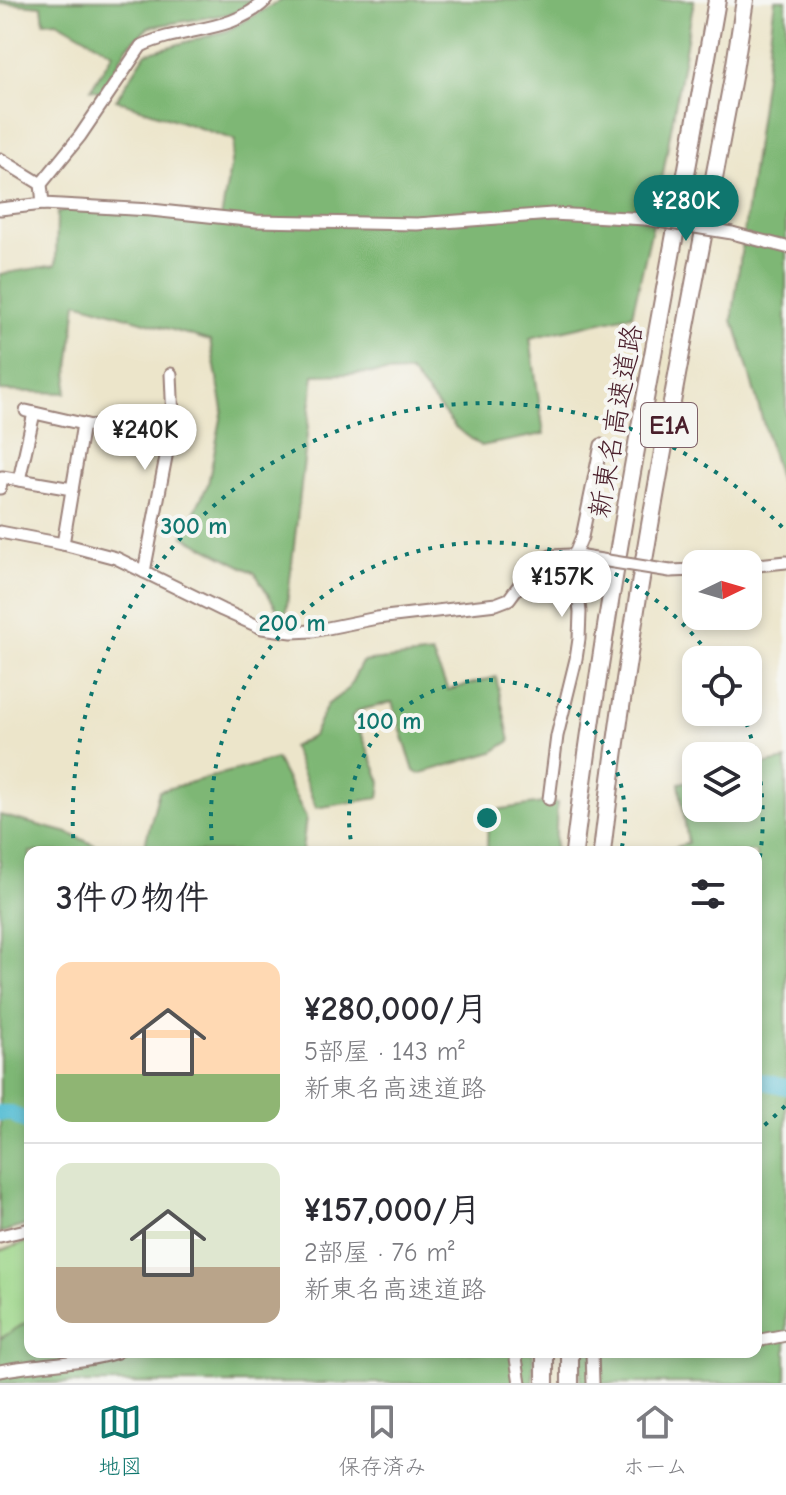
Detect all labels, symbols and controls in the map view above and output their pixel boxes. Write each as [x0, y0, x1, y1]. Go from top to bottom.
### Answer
pin: ¥280K [630, 175, 742, 243]
text: ¥280K [652, 186, 720, 216]
street label: 新東名高速道路 [583, 322, 649, 520]
road number: E1A [641, 403, 697, 447]
pin: ¥240K [89, 404, 201, 472]
text: ¥240K [112, 415, 178, 445]
text: 300 m [161, 512, 227, 540]
north arrow [682, 550, 762, 630]
map controls [682, 550, 762, 822]
pin: ¥157K [506, 551, 618, 619]
text: ¥157K [530, 562, 594, 592]
text: 200 m [258, 609, 326, 637]
button: locate [682, 646, 762, 726]
text: 100 m [357, 707, 421, 735]
button: layers [682, 742, 762, 822]
centre of rings [473, 804, 501, 832]
icon: filters [686, 872, 730, 916]
text: 3件の物件 [56, 878, 209, 918]
text: ¥280,000/月 [304, 989, 488, 1029]
icon: home [120, 994, 216, 1090]
text: 5部屋 · 143 m² [304, 1037, 465, 1067]
text: 新東名高速道路 [304, 1074, 486, 1104]
text: ¥157,000/月 [304, 1190, 481, 1230]
icon: home [120, 1195, 216, 1291]
text: 2部屋 · 76 m² [304, 1238, 454, 1268]
text: 新東名高速道路 [304, 1275, 486, 1305]
tab: 地図 [98, 1400, 142, 1480]
tab: 保存済み [338, 1400, 426, 1480]
tab: ホーム [623, 1400, 688, 1480]

